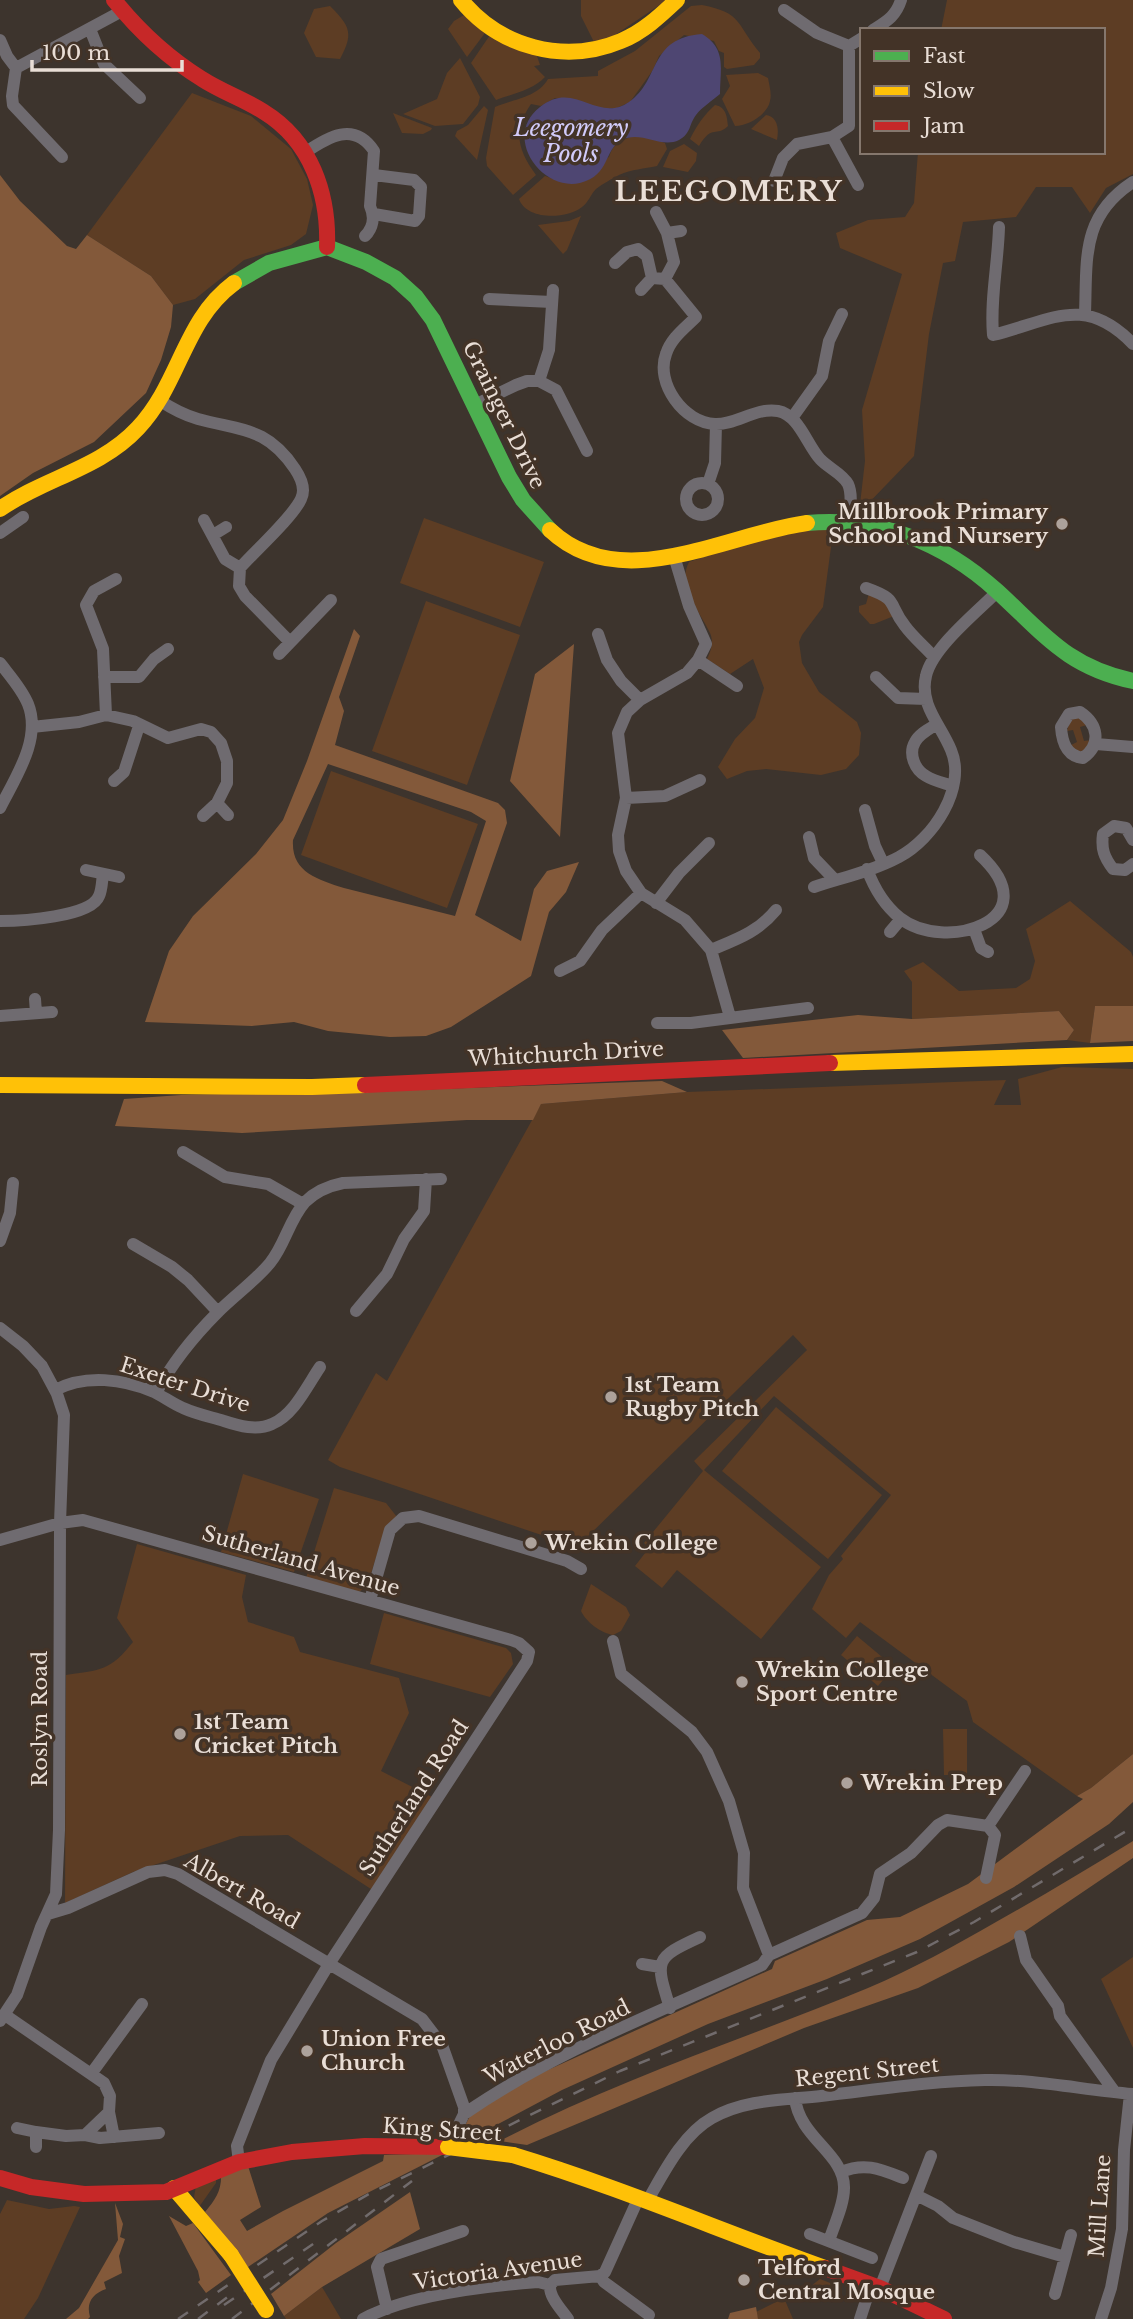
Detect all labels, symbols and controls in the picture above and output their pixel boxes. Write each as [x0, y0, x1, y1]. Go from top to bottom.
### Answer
scale bar [32, 28, 182, 72]
legend [860, 28, 1105, 154]
text: 100 m [42, 40, 110, 66]
text: Fast [923, 43, 965, 69]
text: Slow [923, 78, 975, 104]
text: Jam [920, 113, 965, 139]
water label: Leegomery Pools [513, 114, 629, 168]
district label: LEEGOMERY [615, 174, 843, 209]
street label: Grainger Drive [457, 337, 551, 493]
place label: Millbrook Primary School and Nursery [828, 499, 1048, 549]
marker: Millbrook Primary School and Nursery [1054, 516, 1070, 532]
street label: Whitchurch Drive [466, 1036, 665, 1072]
street label: Exeter Drive [117, 1352, 253, 1418]
place label: 1st Team Rugby Pitch [625, 1372, 759, 1422]
marker: 1st Team Rugby Pitch [603, 1389, 619, 1405]
street label: Sutherland Avenue [199, 1520, 403, 1602]
place label: Wrekin College [544, 1530, 718, 1556]
marker: Wrekin College [523, 1535, 539, 1551]
street label: Roslyn Road [27, 1651, 53, 1787]
place label: Wrekin College Sport Centre [755, 1657, 929, 1707]
marker: Wrekin College Sport Centre [734, 1674, 750, 1690]
place label: 1st Team Cricket Pitch [194, 1709, 338, 1759]
street label: Sutherland Road [354, 1715, 474, 1881]
marker: 1st Team Cricket Pitch [172, 1726, 188, 1742]
place label: Wrekin Prep [860, 1770, 1003, 1796]
marker: Wrekin Prep [839, 1775, 855, 1791]
street label: Albert Road [179, 1847, 304, 1934]
street label: Waterloo Road [479, 1994, 634, 2091]
place label: Union Free Church [321, 2026, 446, 2076]
marker: Union Free Church [299, 2043, 315, 2059]
street label: Regent Street [794, 2052, 940, 2092]
street label: King Street [381, 2113, 503, 2147]
street label: Mill Lane [1083, 2154, 1117, 2258]
street label: Victoria Avenue [411, 2246, 584, 2296]
place label: Telford Central Mosque [758, 2255, 935, 2305]
marker: Telford Central Mosque [736, 2272, 752, 2288]

